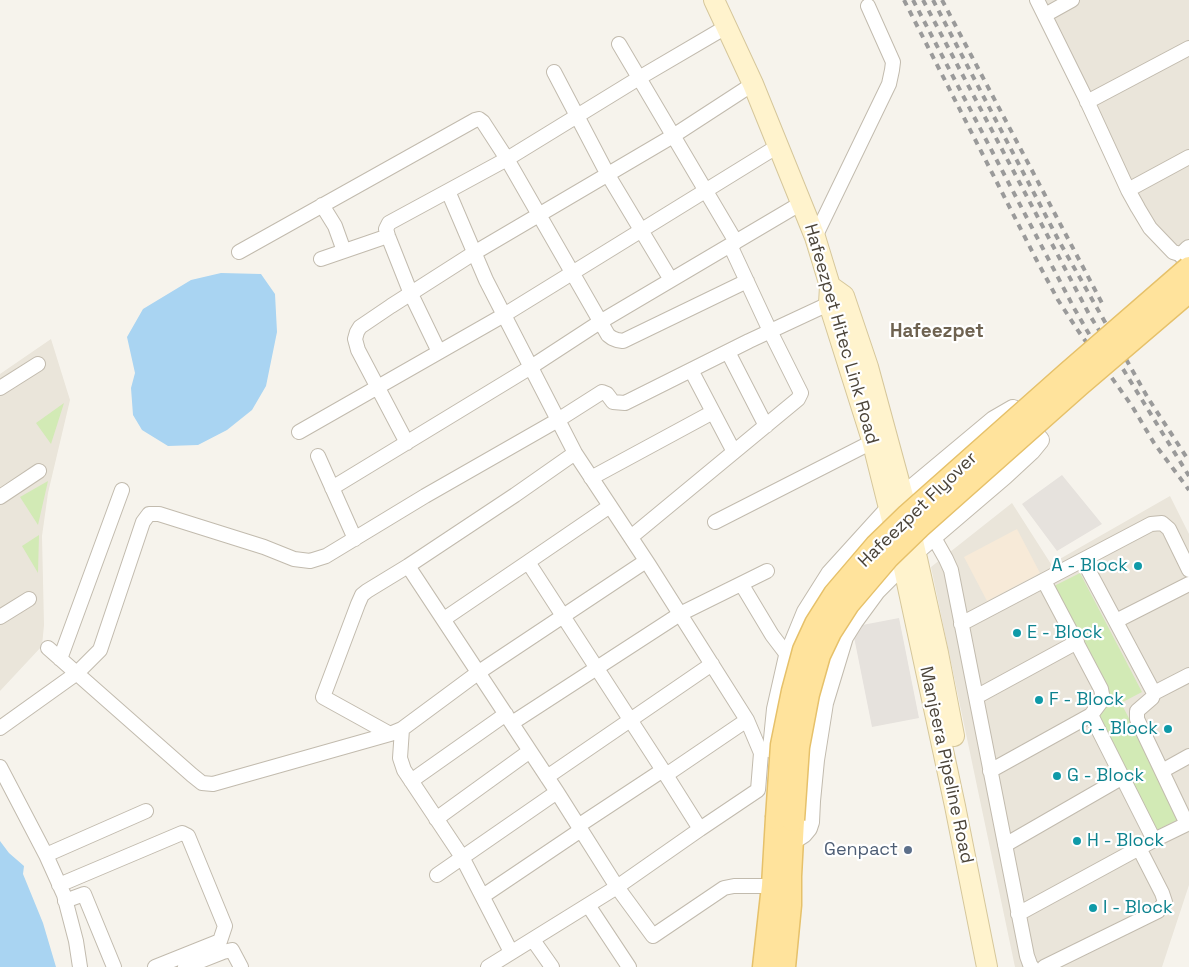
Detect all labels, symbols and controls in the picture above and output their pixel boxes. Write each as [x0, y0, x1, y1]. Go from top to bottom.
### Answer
street label: Hafeezpet Hitec Link Road [799, 221, 883, 447]
district label: Hafeezpet [890, 321, 984, 343]
street label: Hafeezpet Flyover [854, 448, 982, 572]
place label: A - Block [1051, 555, 1128, 577]
marker: A - Block [1132, 560, 1144, 572]
place label: E - Block [1027, 622, 1102, 644]
marker: E - Block [1011, 627, 1023, 639]
street label: Manjeera Pipeline Road [915, 664, 977, 866]
place label: F - Block [1049, 689, 1124, 711]
marker: F - Block [1033, 694, 1045, 706]
place label: C - Block [1081, 718, 1158, 740]
marker: C - Block [1162, 723, 1174, 735]
place label: G - Block [1067, 765, 1144, 787]
marker: G - Block [1051, 770, 1063, 782]
place label: H - Block [1087, 830, 1164, 852]
marker: H - Block [1071, 835, 1083, 847]
place label: Genpact [824, 839, 898, 861]
marker: Genpact [902, 844, 914, 856]
place label: I - Block [1103, 897, 1173, 919]
marker: I - Block [1087, 902, 1099, 914]

